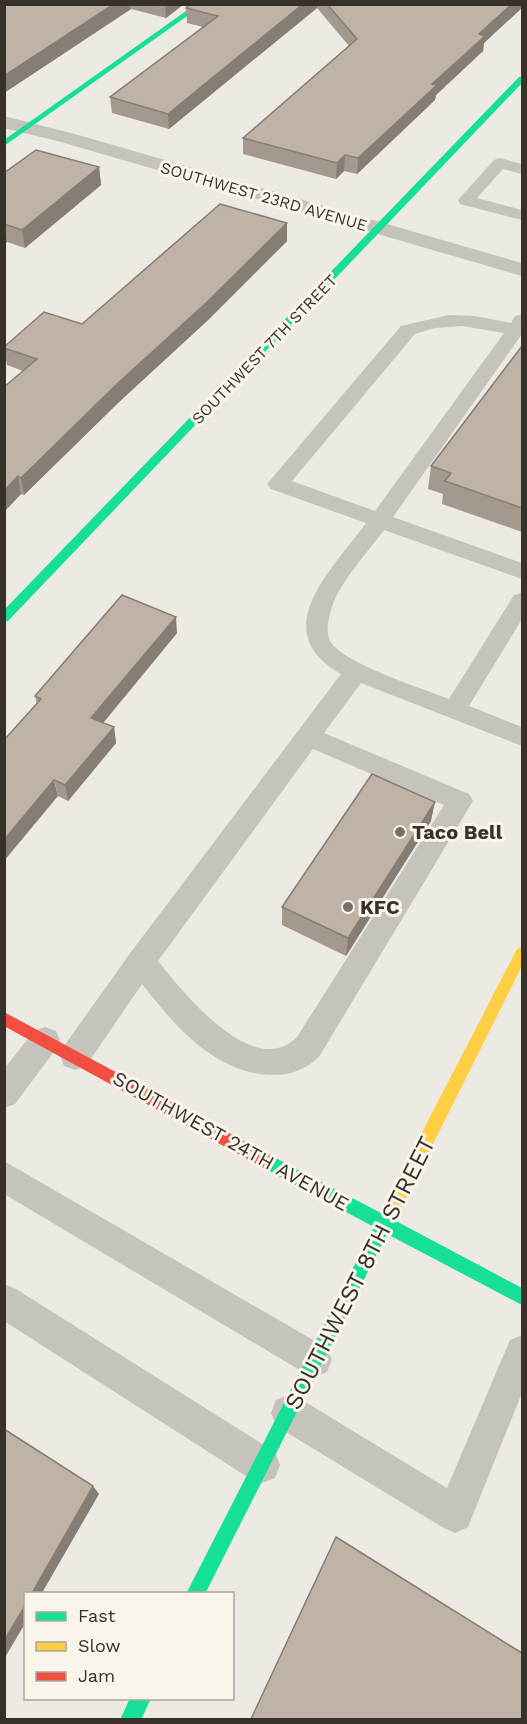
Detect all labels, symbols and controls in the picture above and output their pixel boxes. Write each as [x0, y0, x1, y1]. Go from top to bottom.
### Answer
street label: SOUTHWEST 23RD AVENUE [158, 158, 369, 235]
street label: SOUTHWEST 7TH STREET [188, 270, 341, 428]
place label: Taco Bell [412, 820, 503, 844]
marker: Taco Bell [393, 825, 407, 839]
place label: KFC [360, 895, 400, 919]
marker: KFC [341, 900, 355, 914]
street label: SOUTHWEST 24TH AVENUE [109, 1066, 353, 1216]
street label: SOUTHWEST 8TH STREET [279, 1132, 441, 1414]
legend [24, 1592, 234, 1700]
text: Fast [78, 1605, 116, 1626]
text: Slow [78, 1635, 121, 1656]
text: Jam [78, 1665, 115, 1686]

